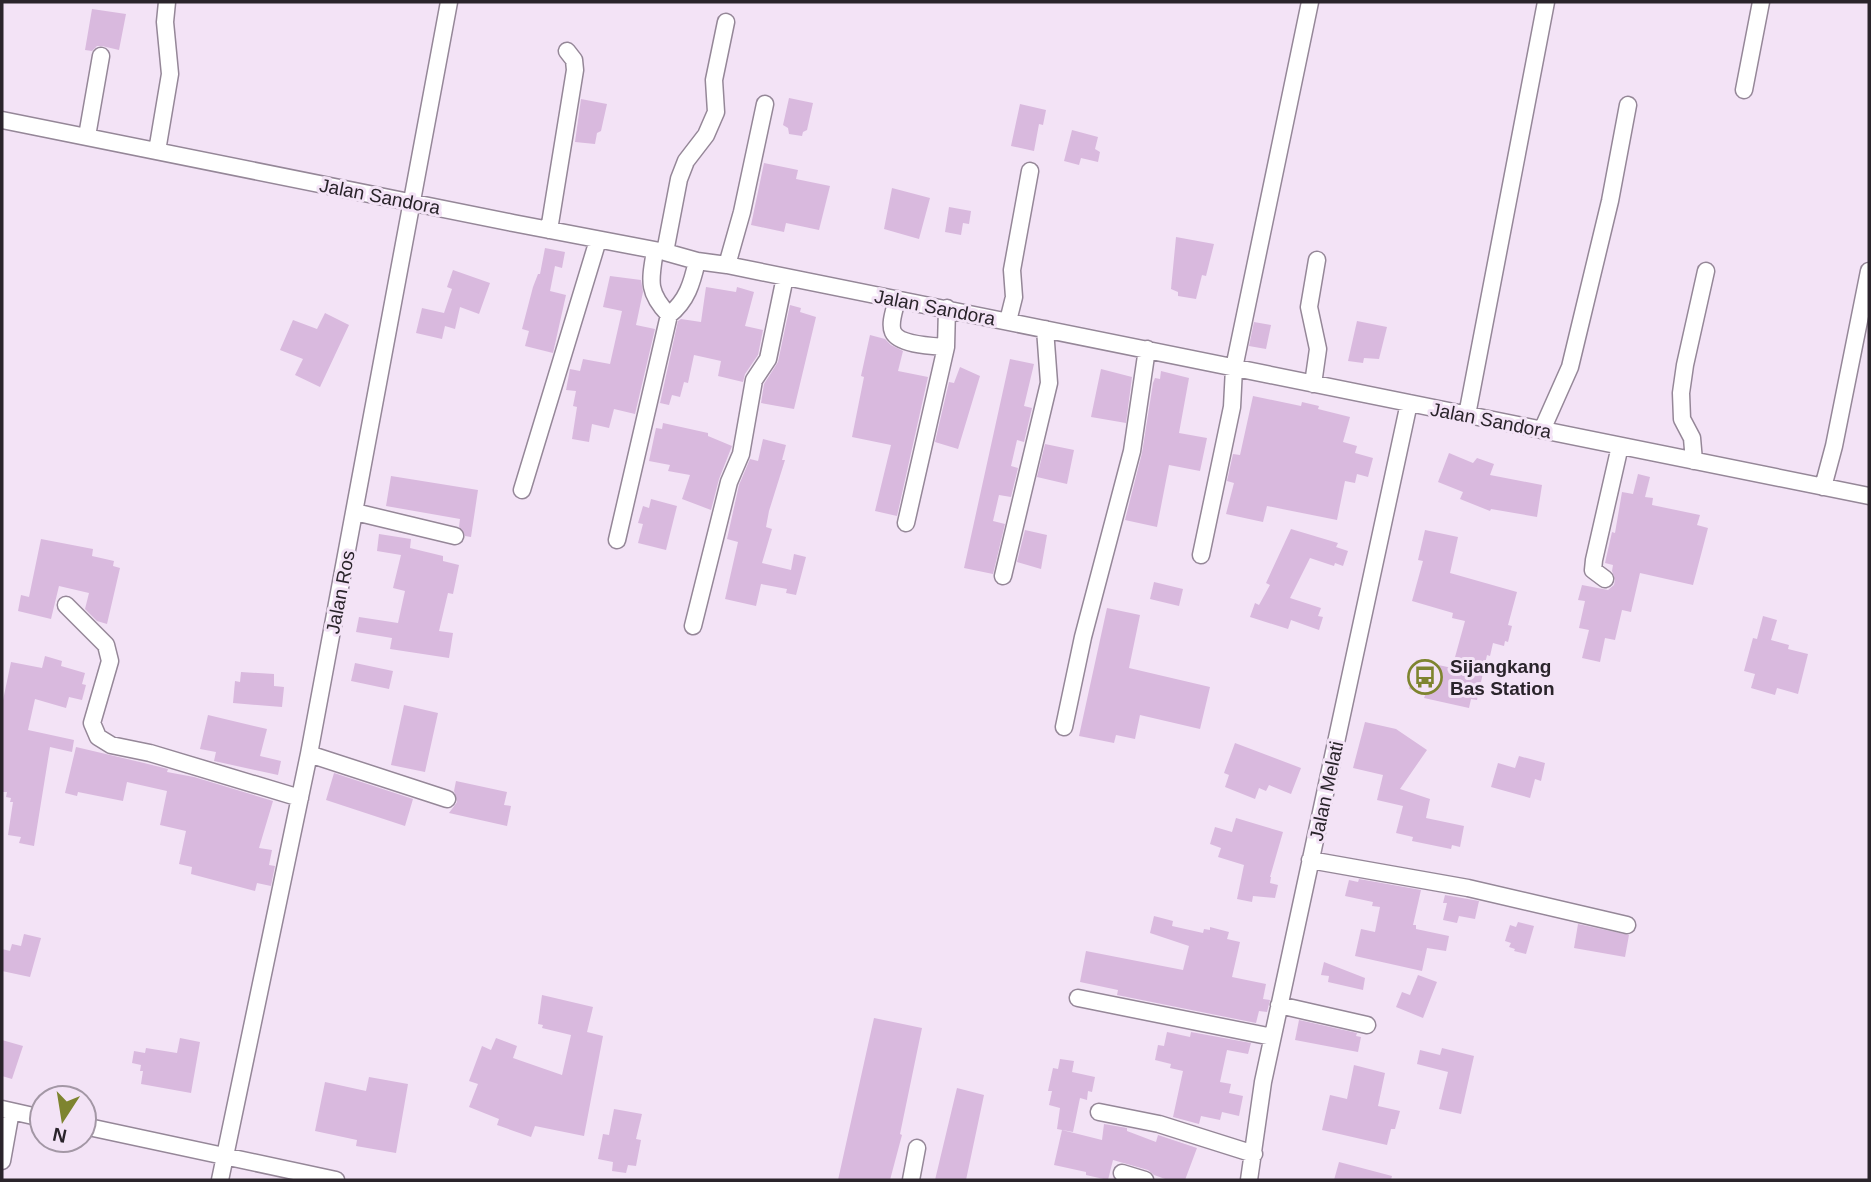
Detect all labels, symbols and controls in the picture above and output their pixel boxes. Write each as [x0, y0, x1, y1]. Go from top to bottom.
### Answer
street label: Jalan Sandora [318, 174, 442, 219]
street label: Jalan Sandora [873, 285, 997, 330]
street label: Jalan Sandora [1429, 398, 1553, 443]
street label: Jalan Ros [322, 549, 359, 636]
place label: Sijangkang Bas Station [1450, 656, 1555, 699]
bus stop icon: Sijangkang Bas Station [1406, 658, 1444, 696]
street label: Jalan Melati [1306, 739, 1347, 843]
north arrow [28, 1084, 98, 1154]
text: N [51, 1123, 68, 1147]

